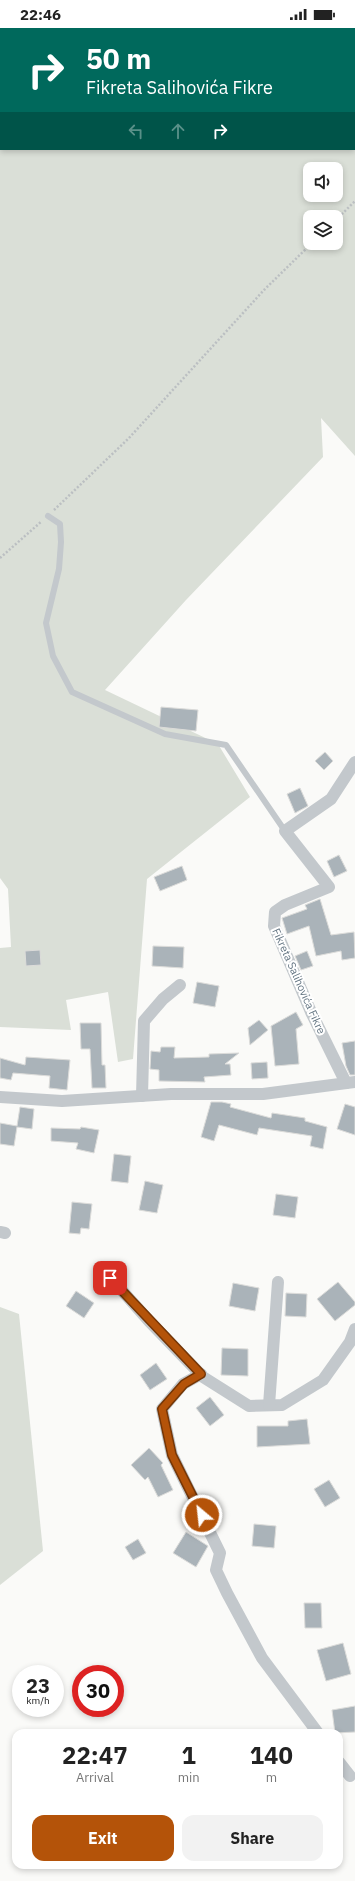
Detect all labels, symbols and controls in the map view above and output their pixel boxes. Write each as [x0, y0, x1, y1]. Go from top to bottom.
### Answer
text: 22:46 [20, 5, 61, 24]
text: 50 m [86, 40, 151, 77]
icon: right [20, 44, 72, 96]
text: Fikreta Salihovića Fikre [86, 76, 273, 99]
icon: left [125, 120, 147, 142]
icon: ahead [167, 120, 189, 142]
icon: right [209, 120, 231, 142]
map controls [303, 162, 343, 250]
button: sound [303, 162, 343, 202]
button: layers [303, 210, 343, 250]
street label: Fikreta Salihovića Fikre [269, 926, 329, 1036]
pin [93, 1261, 127, 1295]
icon: arrive [99, 1267, 121, 1289]
position arrow [181, 1494, 223, 1536]
speed limit sign: 30 [72, 1665, 124, 1717]
text: 23 [26, 1672, 50, 1699]
text: km/h [26, 1694, 50, 1707]
text: 22:47 [62, 1739, 128, 1771]
text: 1 [181, 1739, 196, 1771]
text: 140 [250, 1739, 293, 1771]
text: Arrival [76, 1769, 114, 1786]
text: min [178, 1769, 200, 1786]
text: m [266, 1769, 277, 1786]
button: Exit [32, 1815, 174, 1861]
button: Share [182, 1815, 323, 1861]

